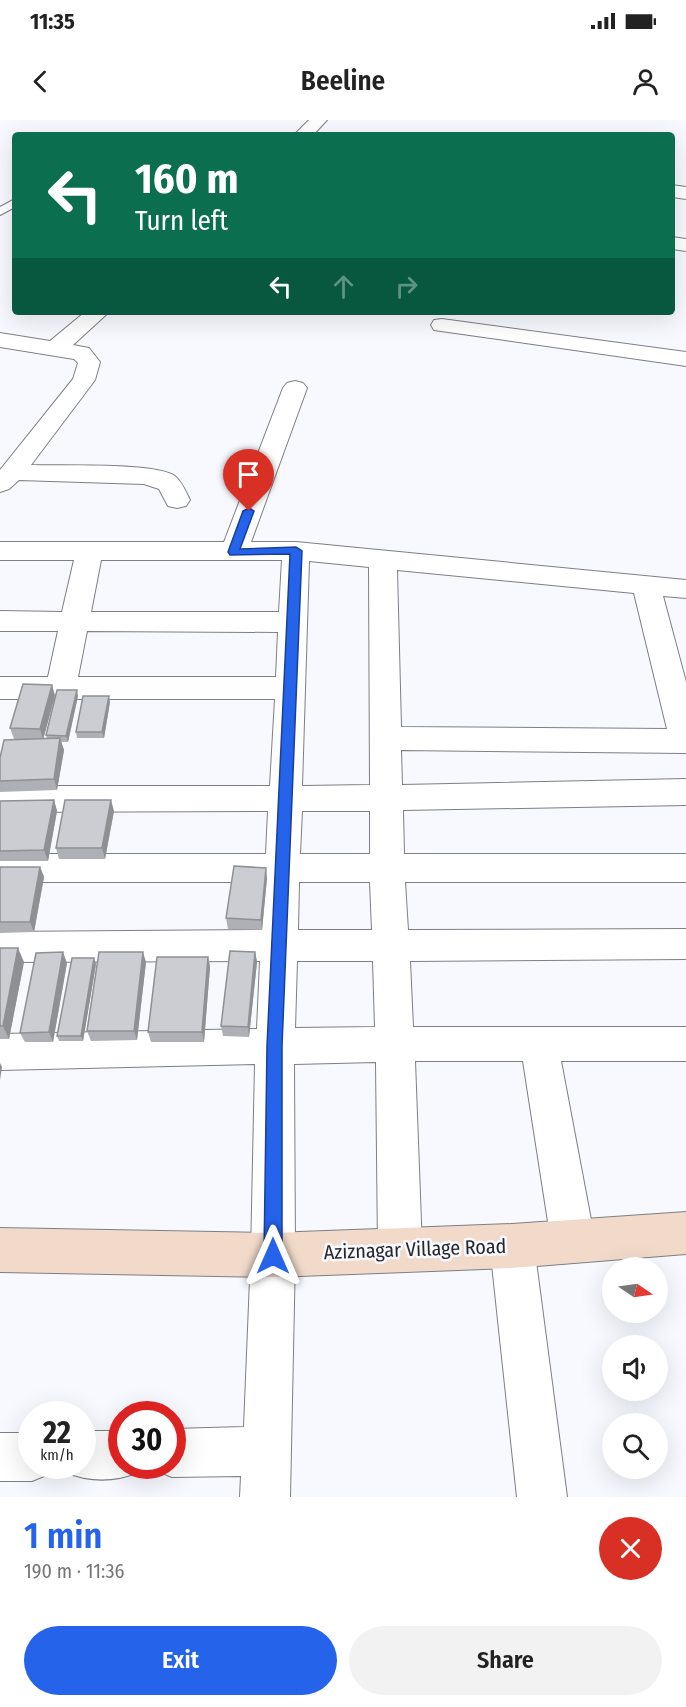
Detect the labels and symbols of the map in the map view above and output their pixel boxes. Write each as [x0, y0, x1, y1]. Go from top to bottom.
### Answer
pin [223, 449, 274, 511]
position arrow [241, 1224, 305, 1288]
street label: Aziznagar Village Road [323, 1234, 507, 1264]
north arrow [602, 1257, 668, 1323]
speed limit sign: 30 [108, 1401, 186, 1479]

